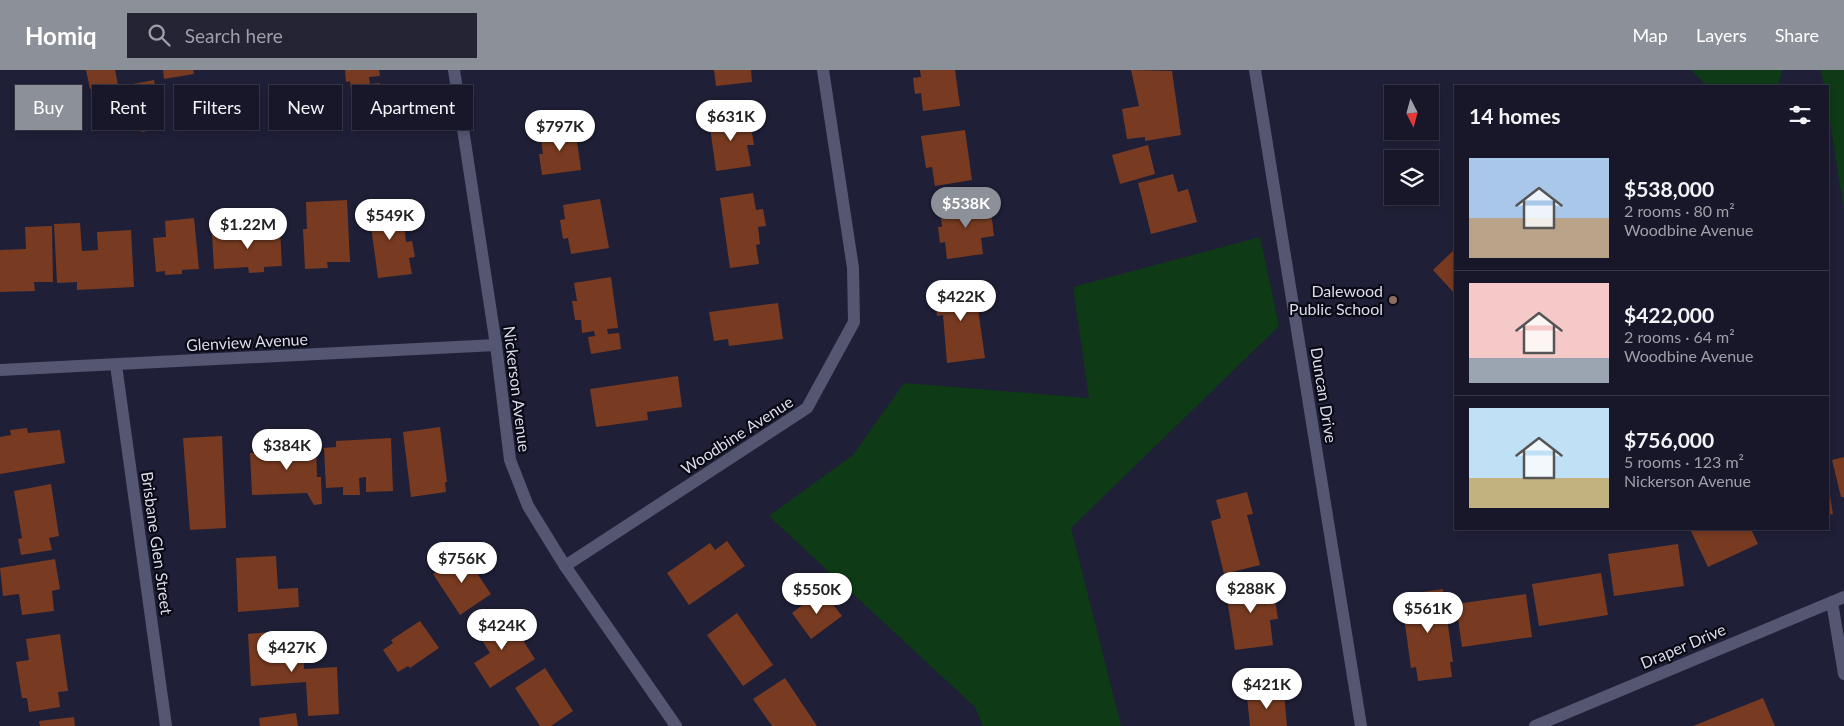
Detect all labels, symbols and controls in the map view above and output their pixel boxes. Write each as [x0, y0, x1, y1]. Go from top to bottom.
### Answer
search box [127, 13, 477, 58]
text: Homiq [25, 21, 97, 50]
icon: search [145, 21, 173, 49]
text: Search here [185, 24, 283, 47]
text: Map [1632, 24, 1668, 46]
text: Layers [1696, 24, 1747, 46]
text: Share [1775, 24, 1819, 46]
chip: Buy [15, 85, 82, 130]
chip: Rent [92, 85, 164, 130]
chip: Filters [174, 85, 259, 130]
chip: New [269, 85, 342, 130]
chip: Apartment [352, 85, 473, 130]
north arrow [1384, 85, 1439, 140]
map controls [1384, 85, 1439, 205]
pin: $631K [696, 100, 766, 142]
icon: filters [1786, 101, 1814, 129]
text: 14 homes [1469, 103, 1560, 128]
text: $631K [707, 106, 755, 125]
pin: $797K [525, 109, 595, 152]
text: $797K [536, 116, 584, 135]
button: layers [1384, 150, 1439, 205]
text: $538,000 [1624, 176, 1714, 201]
icon: home [1509, 178, 1569, 238]
pin: $538K [931, 186, 1001, 229]
text: $538K [942, 193, 990, 212]
pin: $549K [355, 198, 425, 241]
text: 2 rooms · 80 m² [1624, 201, 1735, 220]
text: $549K [366, 205, 414, 224]
pin: $1.22M [207, 208, 289, 250]
text: $1.22M [220, 214, 276, 233]
text: Woodbine Avenue [1624, 220, 1753, 239]
pin: $422K [926, 280, 996, 322]
place label: Dalewood Public School [1289, 281, 1383, 318]
text: $422K [937, 286, 985, 305]
marker: Dalewood Public School [1387, 294, 1399, 306]
text: $422,000 [1624, 302, 1714, 327]
icon: home [1509, 303, 1569, 363]
street label: Nickerson Avenue [500, 325, 535, 453]
text: 2 rooms · 64 m² [1624, 327, 1735, 346]
street label: Glenview Avenue [186, 329, 308, 354]
street label: Duncan Drive [1308, 346, 1341, 444]
text: Woodbine Avenue [1624, 346, 1753, 365]
street label: Woodbine Avenue [677, 391, 796, 478]
text: $756,000 [1624, 427, 1714, 452]
pin: $384K [252, 428, 322, 471]
icon: home [1509, 428, 1569, 488]
text: $384K [263, 435, 311, 454]
text: 5 rooms · 123 m² [1624, 452, 1744, 471]
street label: Brisbane Glen Street [138, 470, 177, 616]
text: Nickerson Avenue [1624, 471, 1751, 490]
pin: $756K [427, 542, 497, 584]
text: $756K [438, 548, 486, 567]
pin: $550K [782, 572, 852, 615]
pin: $288K [1216, 572, 1286, 614]
text: $288K [1227, 578, 1275, 597]
text: $550K [793, 579, 841, 598]
pin: $561K [1393, 592, 1463, 634]
text: $561K [1404, 598, 1452, 617]
pin: $424K [467, 608, 537, 651]
text: $424K [478, 615, 526, 634]
street label: Draper Drive [1637, 619, 1728, 672]
pin: $427K [257, 630, 327, 673]
text: $427K [268, 637, 316, 656]
pin: $421K [1232, 668, 1302, 710]
text: $421K [1243, 674, 1291, 693]

